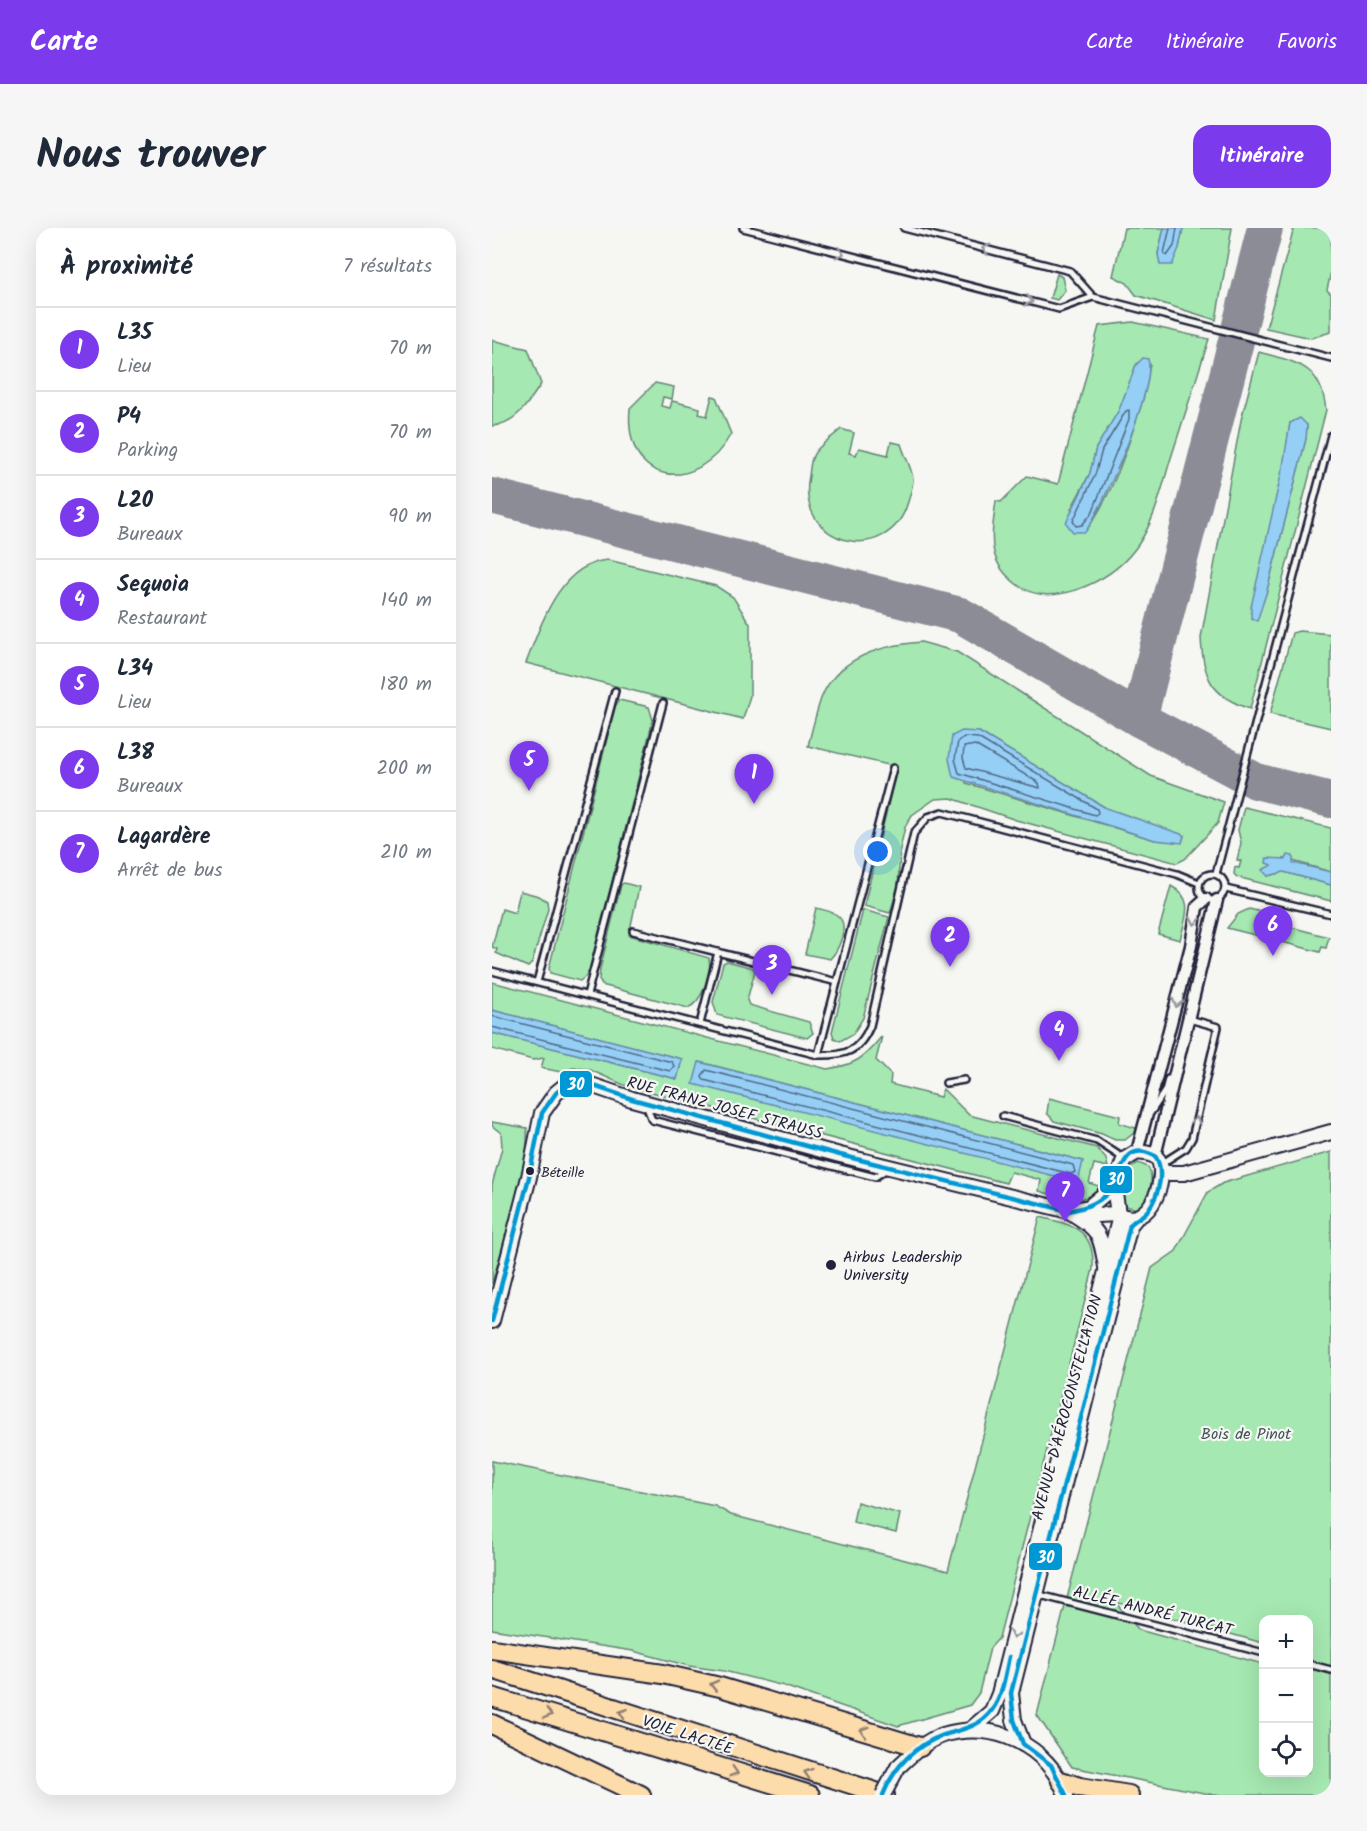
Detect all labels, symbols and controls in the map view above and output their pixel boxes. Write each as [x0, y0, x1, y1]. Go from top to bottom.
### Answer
text: Carte [30, 20, 98, 65]
text: Carte [1086, 26, 1133, 59]
text: Itinéraire [1166, 26, 1244, 59]
text: Favoris [1277, 26, 1337, 59]
text: Nous trouver [36, 123, 265, 190]
button: Itinéraire [1193, 125, 1331, 188]
one-way arrow [981, 243, 991, 256]
text: À proximité [60, 246, 192, 288]
one-way arrow [834, 246, 845, 258]
text: 7 résultats [343, 251, 432, 283]
one-way arrow [1024, 294, 1034, 307]
text: L35 [117, 316, 152, 351]
text: 1 [76, 333, 83, 365]
text: 70 m [389, 333, 432, 365]
text: Lieu [117, 351, 151, 383]
text: P4 [117, 400, 141, 435]
text: 2 [74, 417, 85, 449]
text: 70 m [389, 417, 432, 449]
text: Parking [117, 435, 178, 467]
text: L20 [117, 484, 153, 519]
text: 3 [74, 501, 85, 533]
text: 90 m [388, 501, 432, 533]
text: Bureaux [117, 519, 183, 551]
text: Sequoia [117, 568, 189, 603]
text: 4 [74, 585, 85, 617]
text: 140 m [381, 585, 432, 617]
text: Restaurant [117, 603, 207, 635]
text: L34 [117, 652, 153, 687]
text: 5 [74, 669, 85, 701]
text: 180 m [380, 669, 432, 701]
text: Lieu [117, 687, 151, 719]
text: L38 [117, 736, 154, 771]
pin: 5 [510, 742, 549, 791]
text: 6 [74, 753, 85, 785]
text: 200 m [376, 753, 432, 785]
pin: 1 [734, 754, 774, 804]
text: Bureaux [117, 771, 183, 803]
text: Lagardère [117, 820, 211, 855]
text: 7 [75, 837, 84, 869]
text: 210 m [380, 837, 432, 869]
your location [863, 837, 892, 866]
text: Arrêt de bus [117, 855, 223, 887]
pin: 6 [1254, 906, 1292, 956]
one-way arrow [1189, 916, 1201, 925]
pin: 2 [930, 918, 970, 967]
pin: 3 [752, 946, 792, 995]
one-way arrow [1171, 998, 1184, 1008]
pin: 4 [1040, 1012, 1078, 1061]
line badge: 30 [559, 1070, 593, 1098]
street label: RUE FRANZ JOSEF STRAUSS [624, 1070, 826, 1147]
text: 30 [567, 1073, 585, 1098]
one-way arrow [1188, 1116, 1201, 1126]
place label: Béteille [541, 1162, 585, 1184]
marker: Béteille [524, 1165, 536, 1177]
line badge: 30 [1099, 1165, 1133, 1194]
text: 30 [1107, 1168, 1125, 1193]
pin: 7 [1046, 1172, 1084, 1222]
place label: Airbus Leadership University [843, 1245, 962, 1288]
marker: Airbus Leadership University [824, 1258, 838, 1272]
street label: AVENUE D'AÉROCONSTELLATION [1025, 1292, 1110, 1523]
park label: Bois de Pinot [1201, 1422, 1292, 1447]
line badge: 30 [1028, 1542, 1063, 1571]
text: 30 [1037, 1546, 1055, 1571]
street label: ALLÉE ANDRÉ TURCAT [1070, 1580, 1236, 1644]
map controls [1259, 1615, 1313, 1777]
button: + [1259, 1615, 1313, 1669]
one-way arrow [1009, 1630, 1022, 1640]
button: − [1259, 1669, 1313, 1723]
one-way arrow [710, 1680, 720, 1693]
one-way arrow [542, 1707, 553, 1719]
one-way arrow [618, 1707, 629, 1720]
street label: VOIE LACTÉE [639, 1709, 737, 1762]
button: locate [1259, 1723, 1313, 1777]
one-way arrow [859, 1726, 870, 1738]
one-way arrow [728, 1764, 739, 1777]
one-way arrow [804, 1767, 814, 1780]

